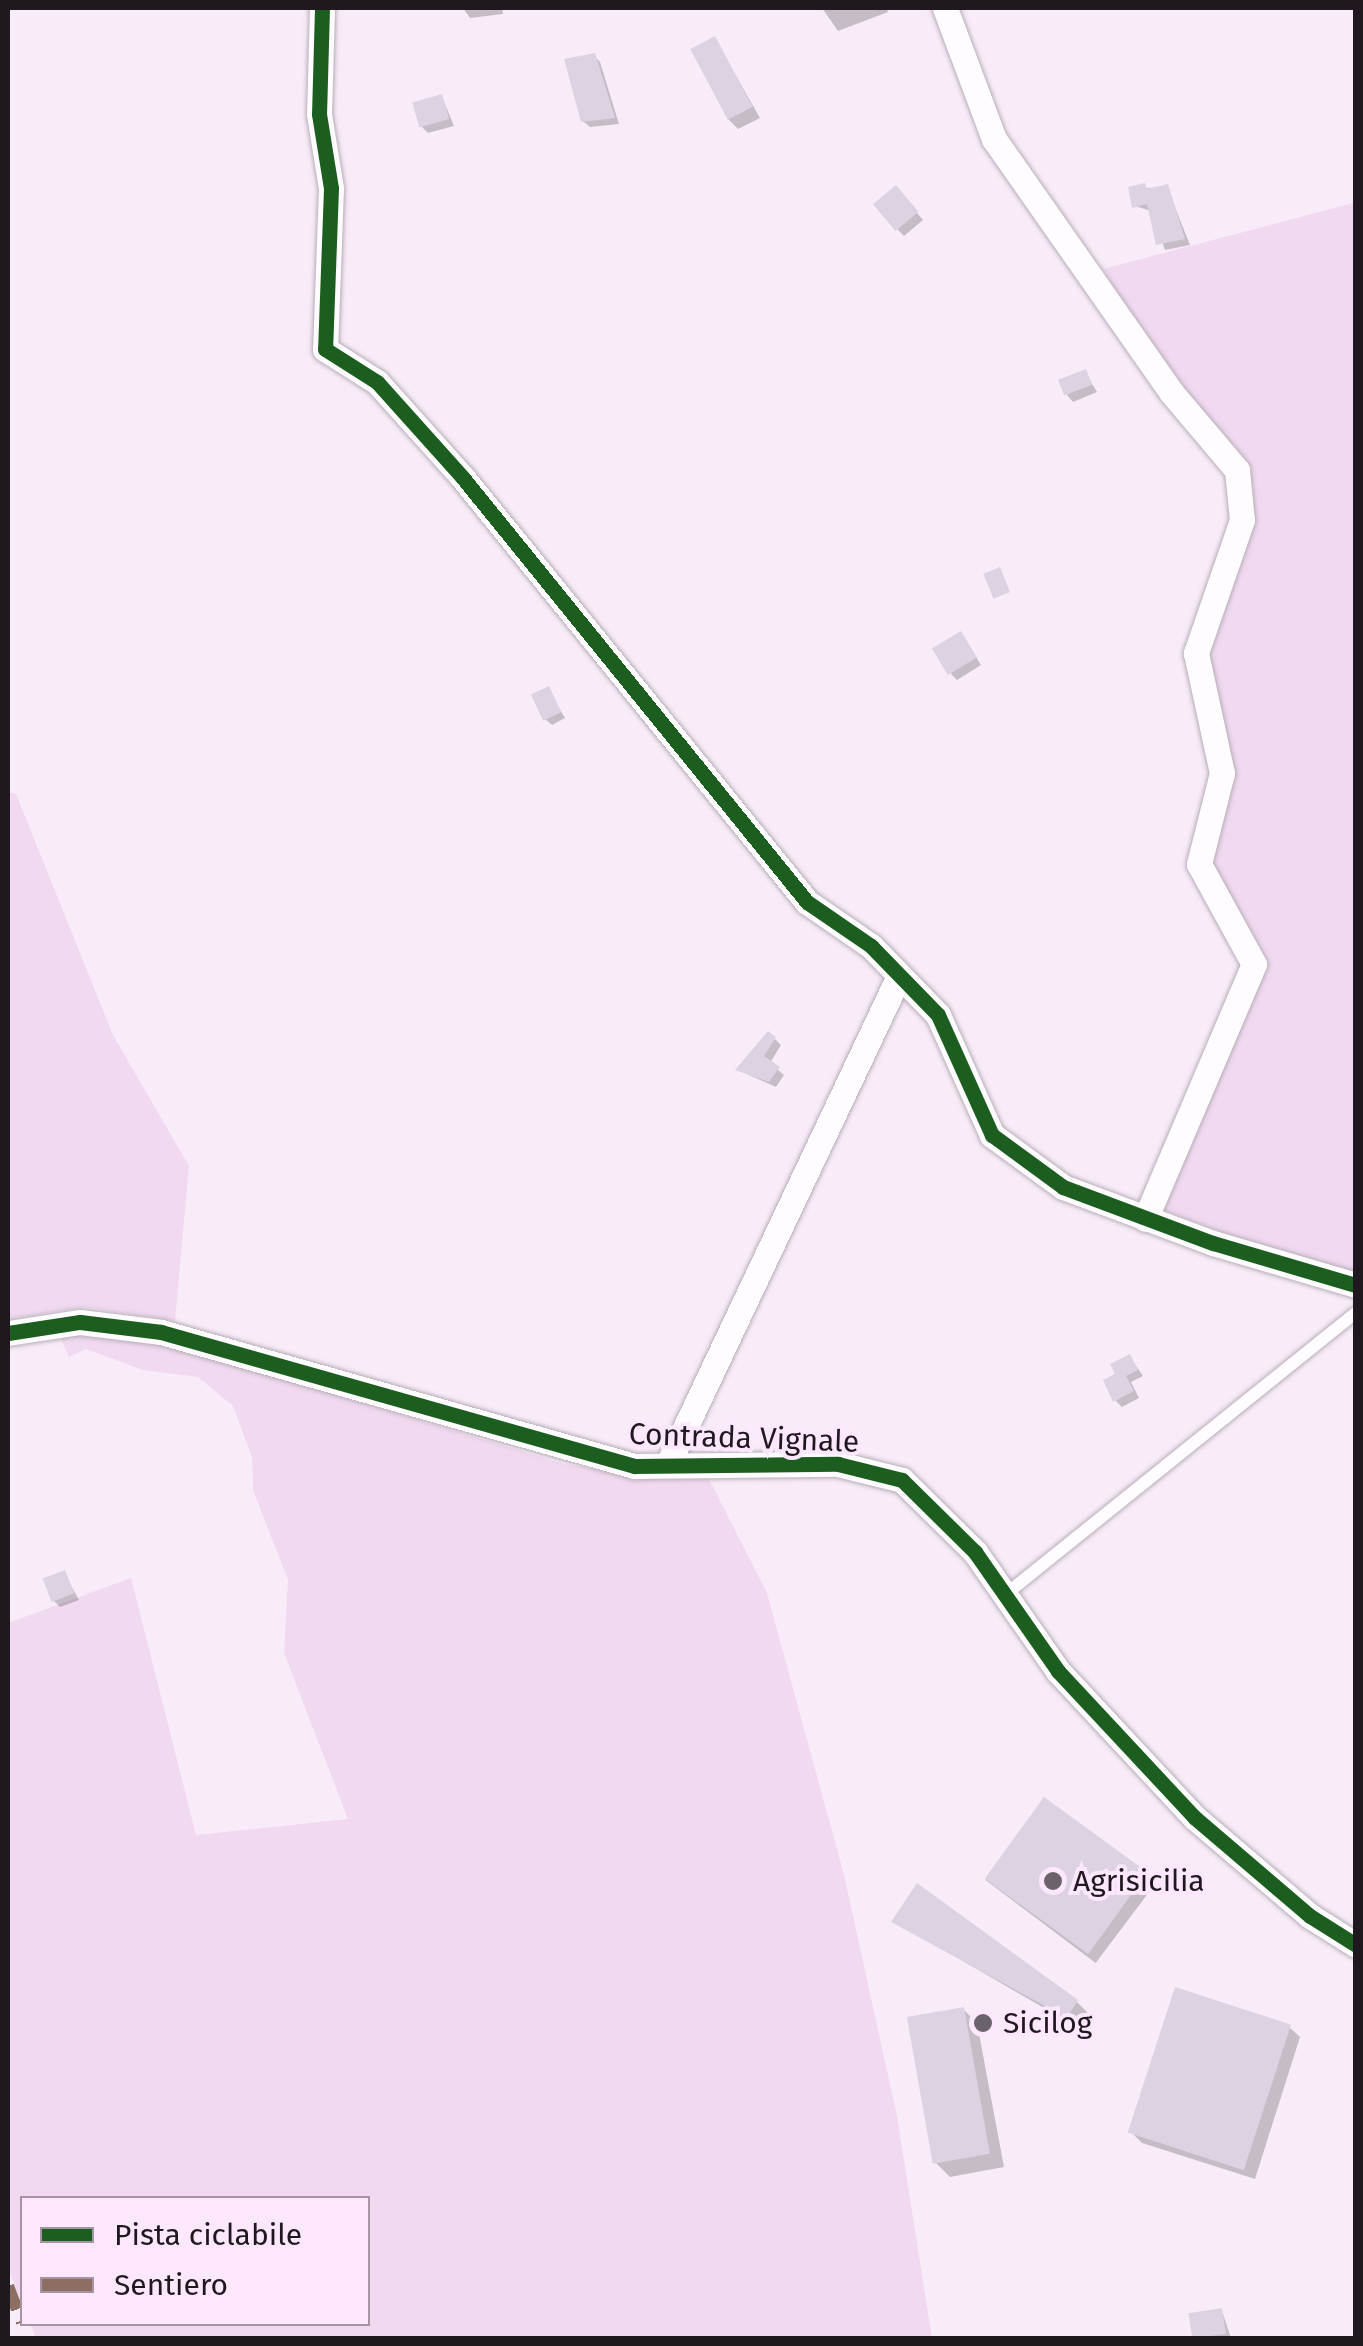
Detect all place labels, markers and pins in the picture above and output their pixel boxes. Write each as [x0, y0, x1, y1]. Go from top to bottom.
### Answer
place label: Agrisicilia [1073, 1863, 1205, 1899]
marker: Agrisicilia [1042, 1870, 1064, 1892]
place label: Sicilog [1003, 2005, 1092, 2041]
marker: Sicilog [972, 2012, 994, 2034]

